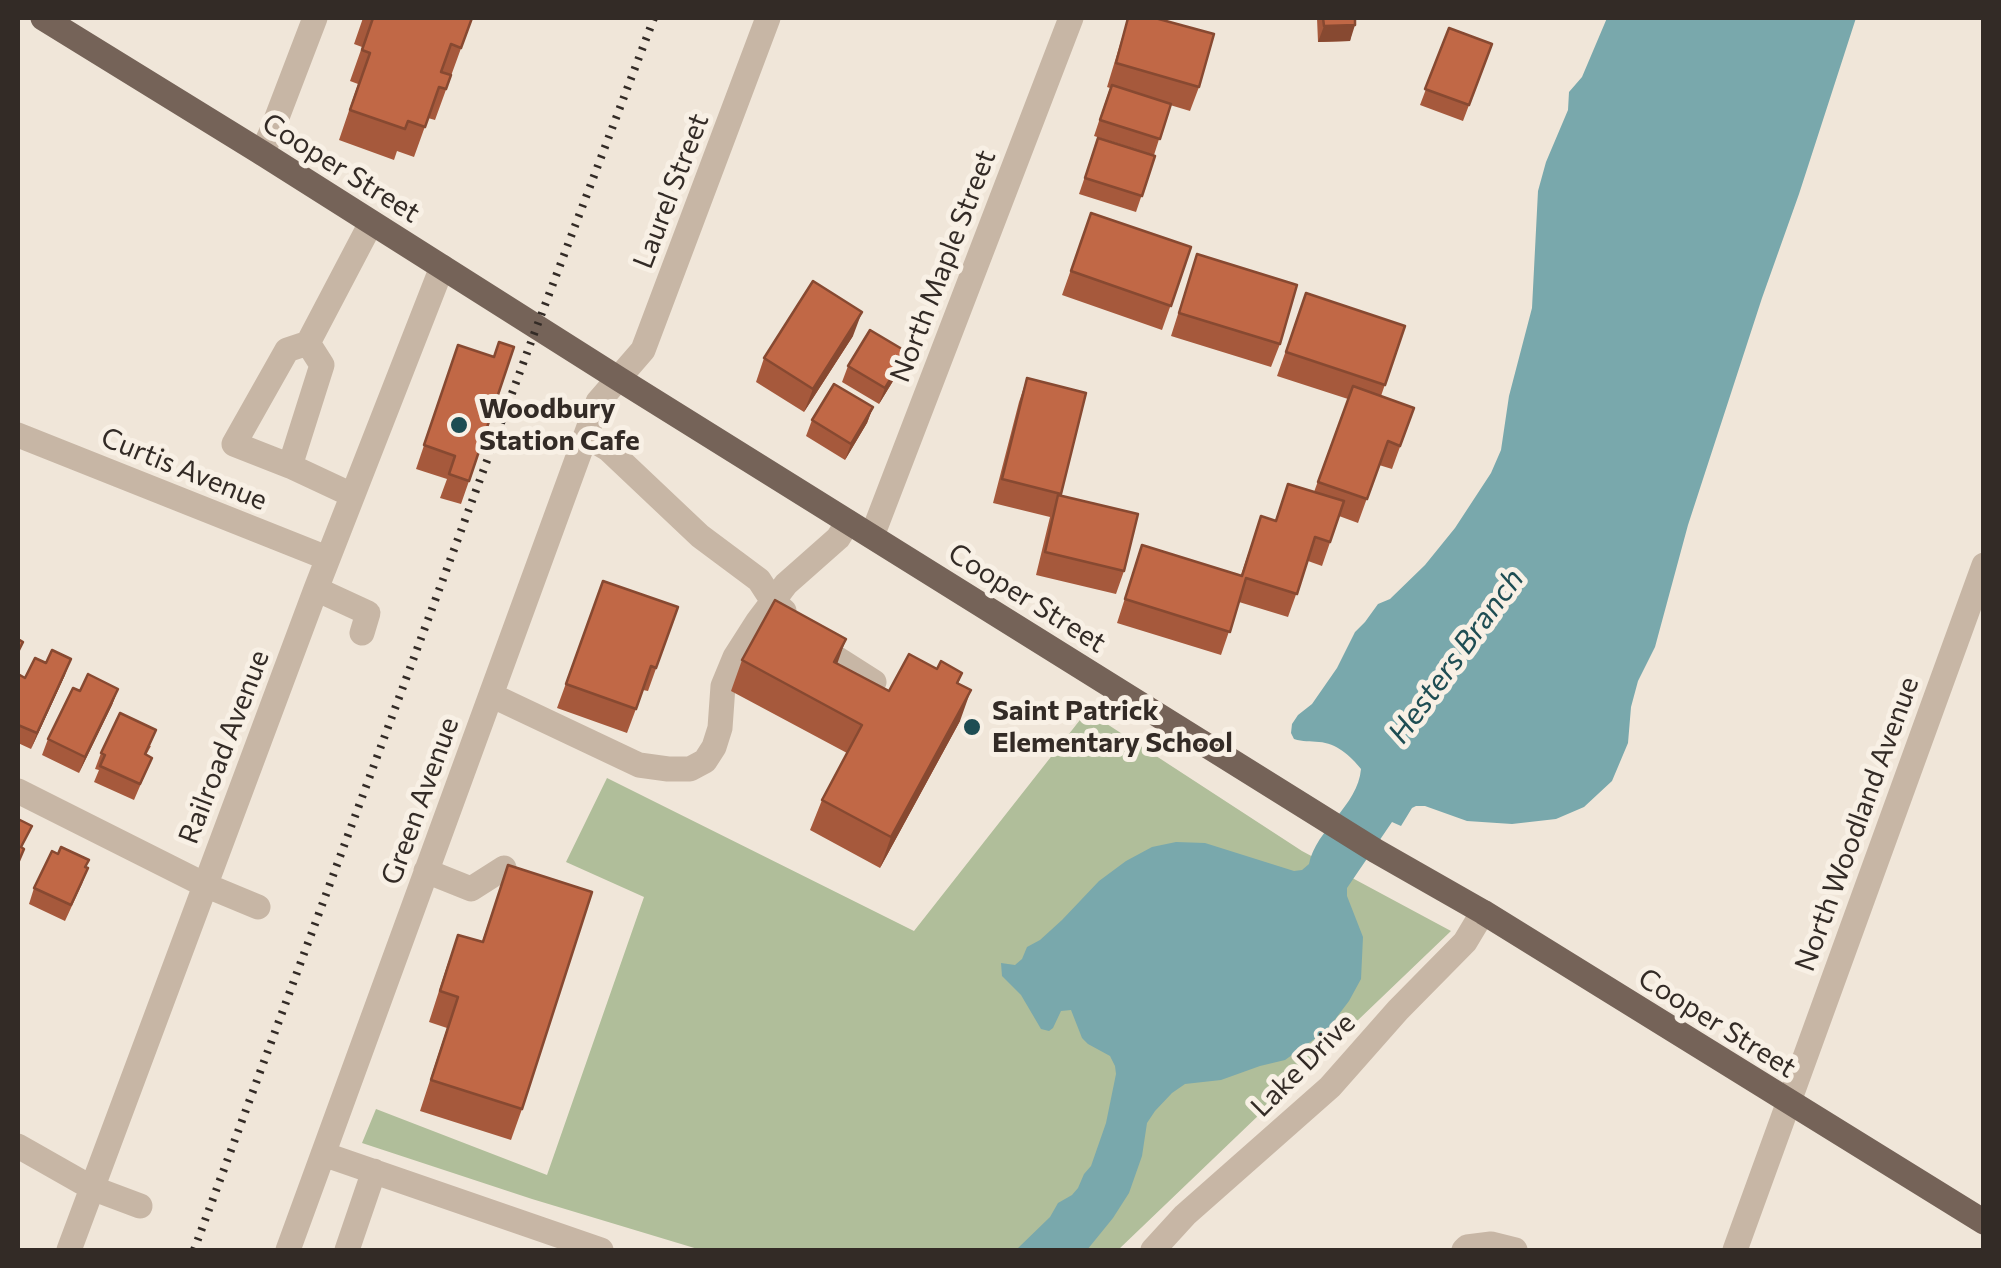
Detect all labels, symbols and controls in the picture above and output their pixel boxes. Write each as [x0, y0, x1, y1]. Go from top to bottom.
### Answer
street label: Cooper Street [256, 106, 426, 230]
street label: Laurel Street [626, 109, 716, 273]
street label: North Maple Street [883, 145, 1003, 387]
place label: Woodbury Station Cafe [479, 392, 640, 458]
marker: Woodbury Station Cafe [448, 414, 470, 436]
street label: Curtis Avenue [96, 420, 272, 518]
street label: Cooper Street [942, 536, 1112, 660]
water label: Hesters Branch [1381, 562, 1531, 750]
street label: Railroad Avenue [172, 645, 276, 849]
street label: North Woodland Avenue [1788, 672, 1926, 976]
place label: Saint Patrick Elementary School [992, 694, 1233, 760]
street label: Green Avenue [374, 713, 466, 889]
marker: Saint Patrick Elementary School [961, 716, 983, 738]
street label: Cooper Street [1632, 961, 1802, 1085]
street label: Lake Drive [1244, 1006, 1362, 1124]

